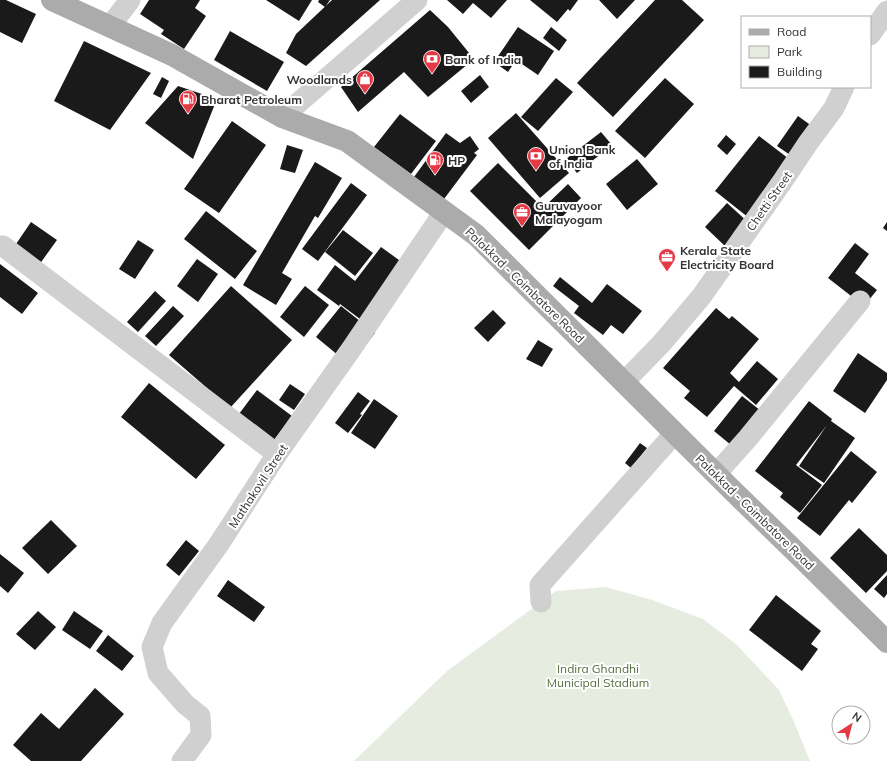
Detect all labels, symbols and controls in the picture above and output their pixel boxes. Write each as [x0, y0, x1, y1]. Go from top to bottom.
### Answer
legend [741, 16, 871, 88]
text: Road [777, 24, 806, 39]
text: Park [777, 44, 803, 59]
bank icon: Bank of India [422, 49, 442, 74]
place label: Bank of India [445, 52, 521, 67]
text: Building [777, 64, 822, 79]
shop icon: Woodlands [355, 69, 375, 94]
place label: Woodlands [286, 72, 352, 87]
fuel station icon: Bharat Petroleum [178, 89, 198, 114]
place label: Bharat Petroleum [201, 92, 302, 107]
place label: Union Bank of India [549, 142, 616, 171]
bank icon: Union Bank of India [526, 146, 546, 171]
fuel station icon: HP [425, 150, 445, 175]
place label: HP [448, 153, 465, 168]
street label: Chetti Street [743, 168, 795, 234]
place label: Guruvayoor Malayogam [535, 198, 603, 227]
office icon: Guruvayoor Malayogam [512, 202, 532, 227]
street label: Palakkad - Coimbatore Road [462, 224, 588, 346]
place label: Kerala State Electricity Board [680, 243, 774, 272]
office icon: Kerala State Electricity Board [657, 247, 677, 272]
street label: Mathakovil Street [225, 441, 291, 531]
street label: Palakkad - Coimbatore Road [692, 451, 818, 573]
park label: Indira Ghandhi Municipal Stadium [547, 661, 649, 690]
north arrow [831, 705, 871, 745]
text: N [849, 709, 864, 725]

